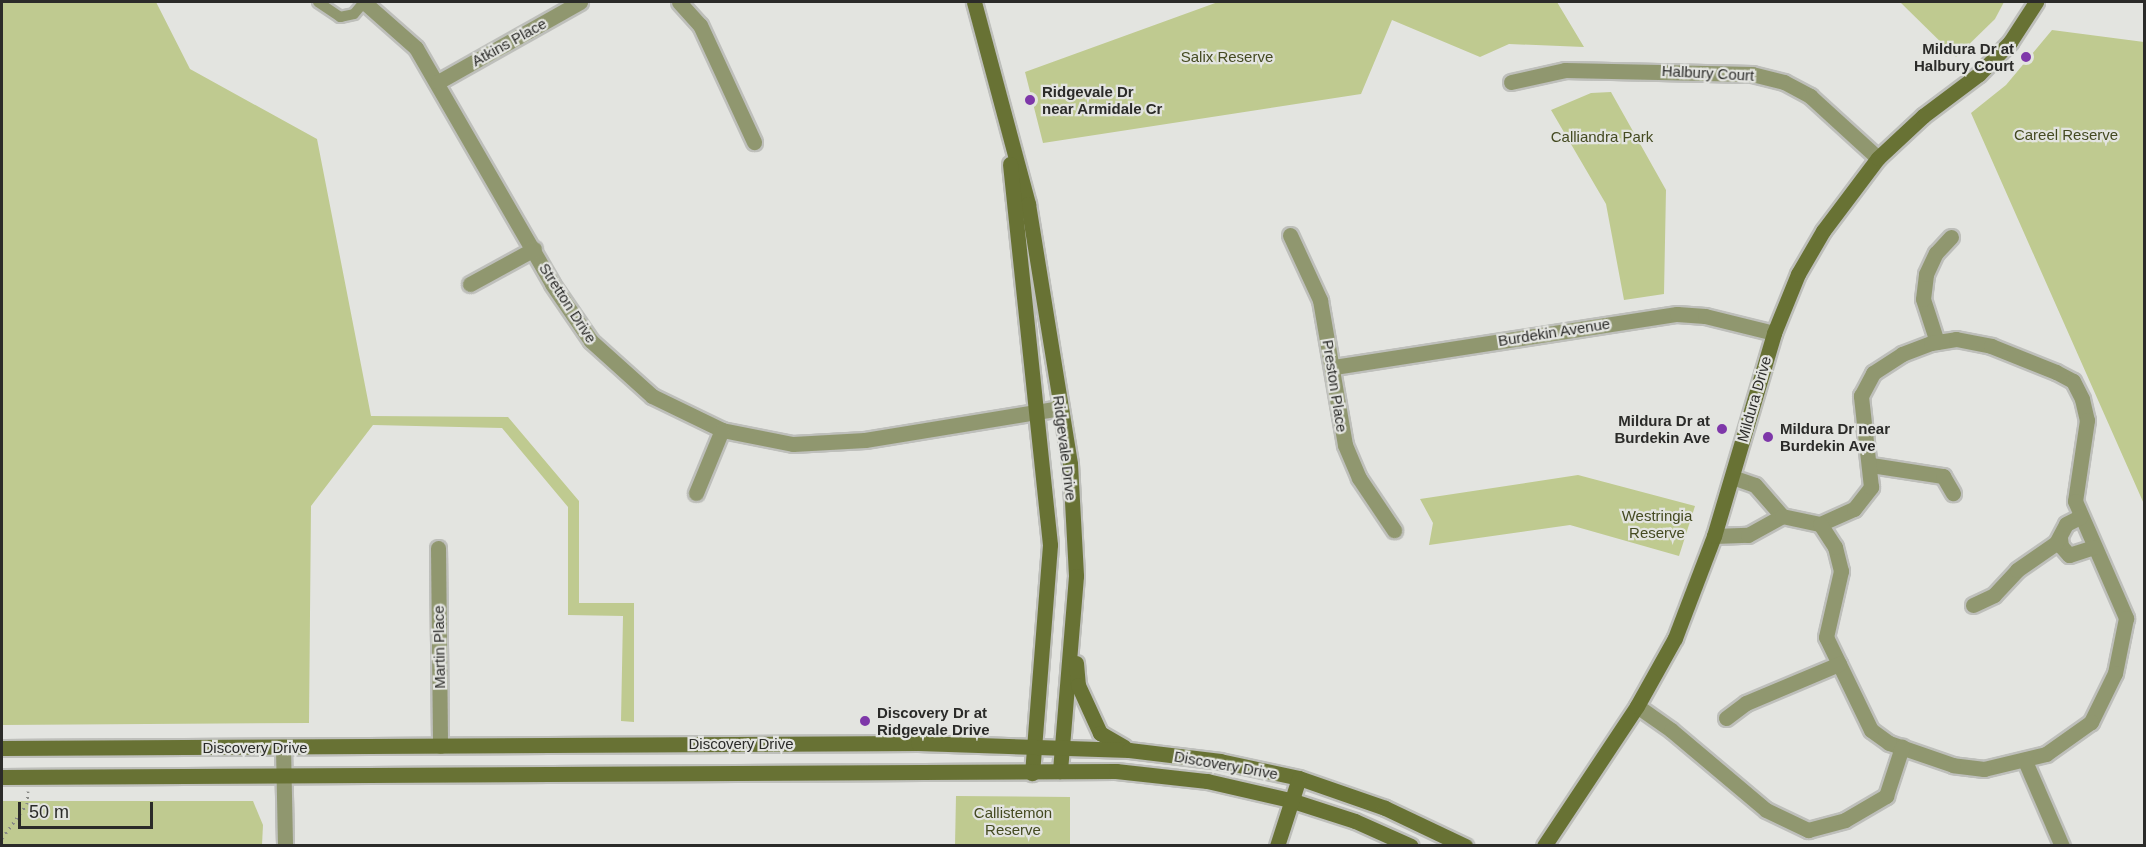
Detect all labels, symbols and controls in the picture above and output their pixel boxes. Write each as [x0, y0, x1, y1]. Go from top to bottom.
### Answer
street label: Atkins Place [469, 14, 549, 70]
place label: Mildura Dr at Halbury Court [1914, 39, 2014, 74]
park label: Salix Reserve [1181, 48, 1273, 66]
marker: Mildura Dr at Halbury Court [2019, 50, 2033, 64]
street label: Halbury Court [1661, 62, 1755, 84]
place label: Ridgevale Dr near Armidale Cr [1042, 82, 1163, 117]
marker: Ridgevale Dr near Armidale Cr [1023, 93, 1037, 107]
park label: Careel Reserve [2014, 126, 2118, 144]
park label: Calliandra Park [1551, 128, 1653, 146]
street label: Stretton Drive [535, 260, 601, 346]
street label: Burdekin Avenue [1496, 314, 1612, 350]
street label: Preston Place [1319, 338, 1351, 434]
street label: Mildura Drive [1733, 354, 1775, 444]
street label: Ridgevale Drive [1050, 394, 1080, 502]
place label: Mildura Dr at Burdekin Ave [1614, 411, 1710, 446]
place label: Mildura Dr near Burdekin Ave [1780, 419, 1890, 454]
marker: Mildura Dr at Burdekin Ave [1715, 422, 1729, 436]
marker: Mildura Dr near Burdekin Ave [1761, 430, 1775, 444]
park label: Westringia Reserve [1622, 506, 1692, 541]
street label: Martin Place [429, 605, 449, 689]
place label: Discovery Dr at Ridgevale Drive [877, 703, 990, 738]
marker: Discovery Dr at Ridgevale Drive [858, 714, 872, 728]
street label: Discovery Drive [688, 735, 794, 753]
street label: Discovery Drive [202, 739, 308, 757]
street label: Discovery Drive [1173, 747, 1279, 783]
scale bar [21, 790, 156, 828]
text: 50 m [29, 802, 69, 822]
park label: Callistemon Reserve [974, 803, 1052, 838]

